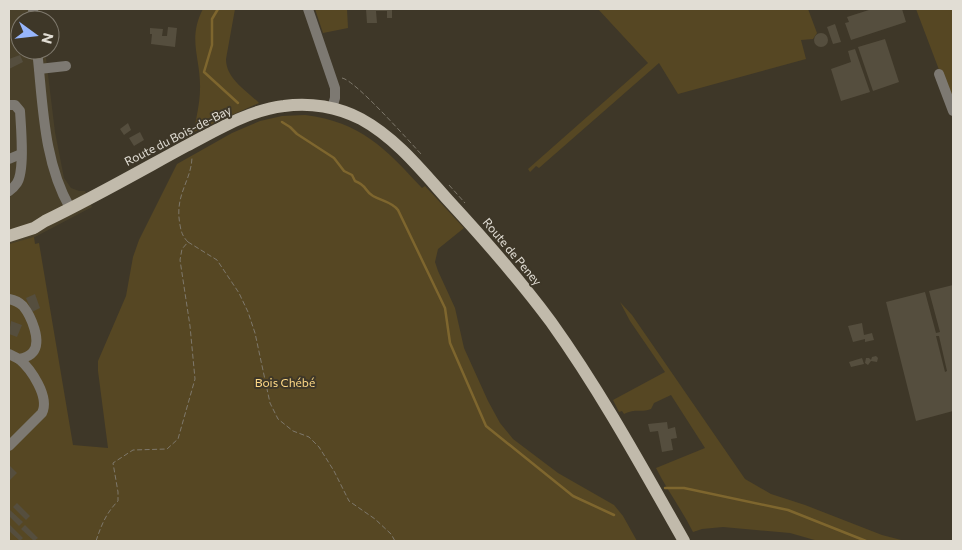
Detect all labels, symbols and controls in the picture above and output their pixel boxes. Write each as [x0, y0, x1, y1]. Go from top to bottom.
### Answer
north arrow [10, 10, 60, 60]
text: N [38, 31, 58, 46]
street label: Route du Bois-de-Bay [122, 102, 233, 168]
street label: Route de Peney [481, 215, 545, 288]
park label: Bois Chébé [255, 375, 315, 389]

